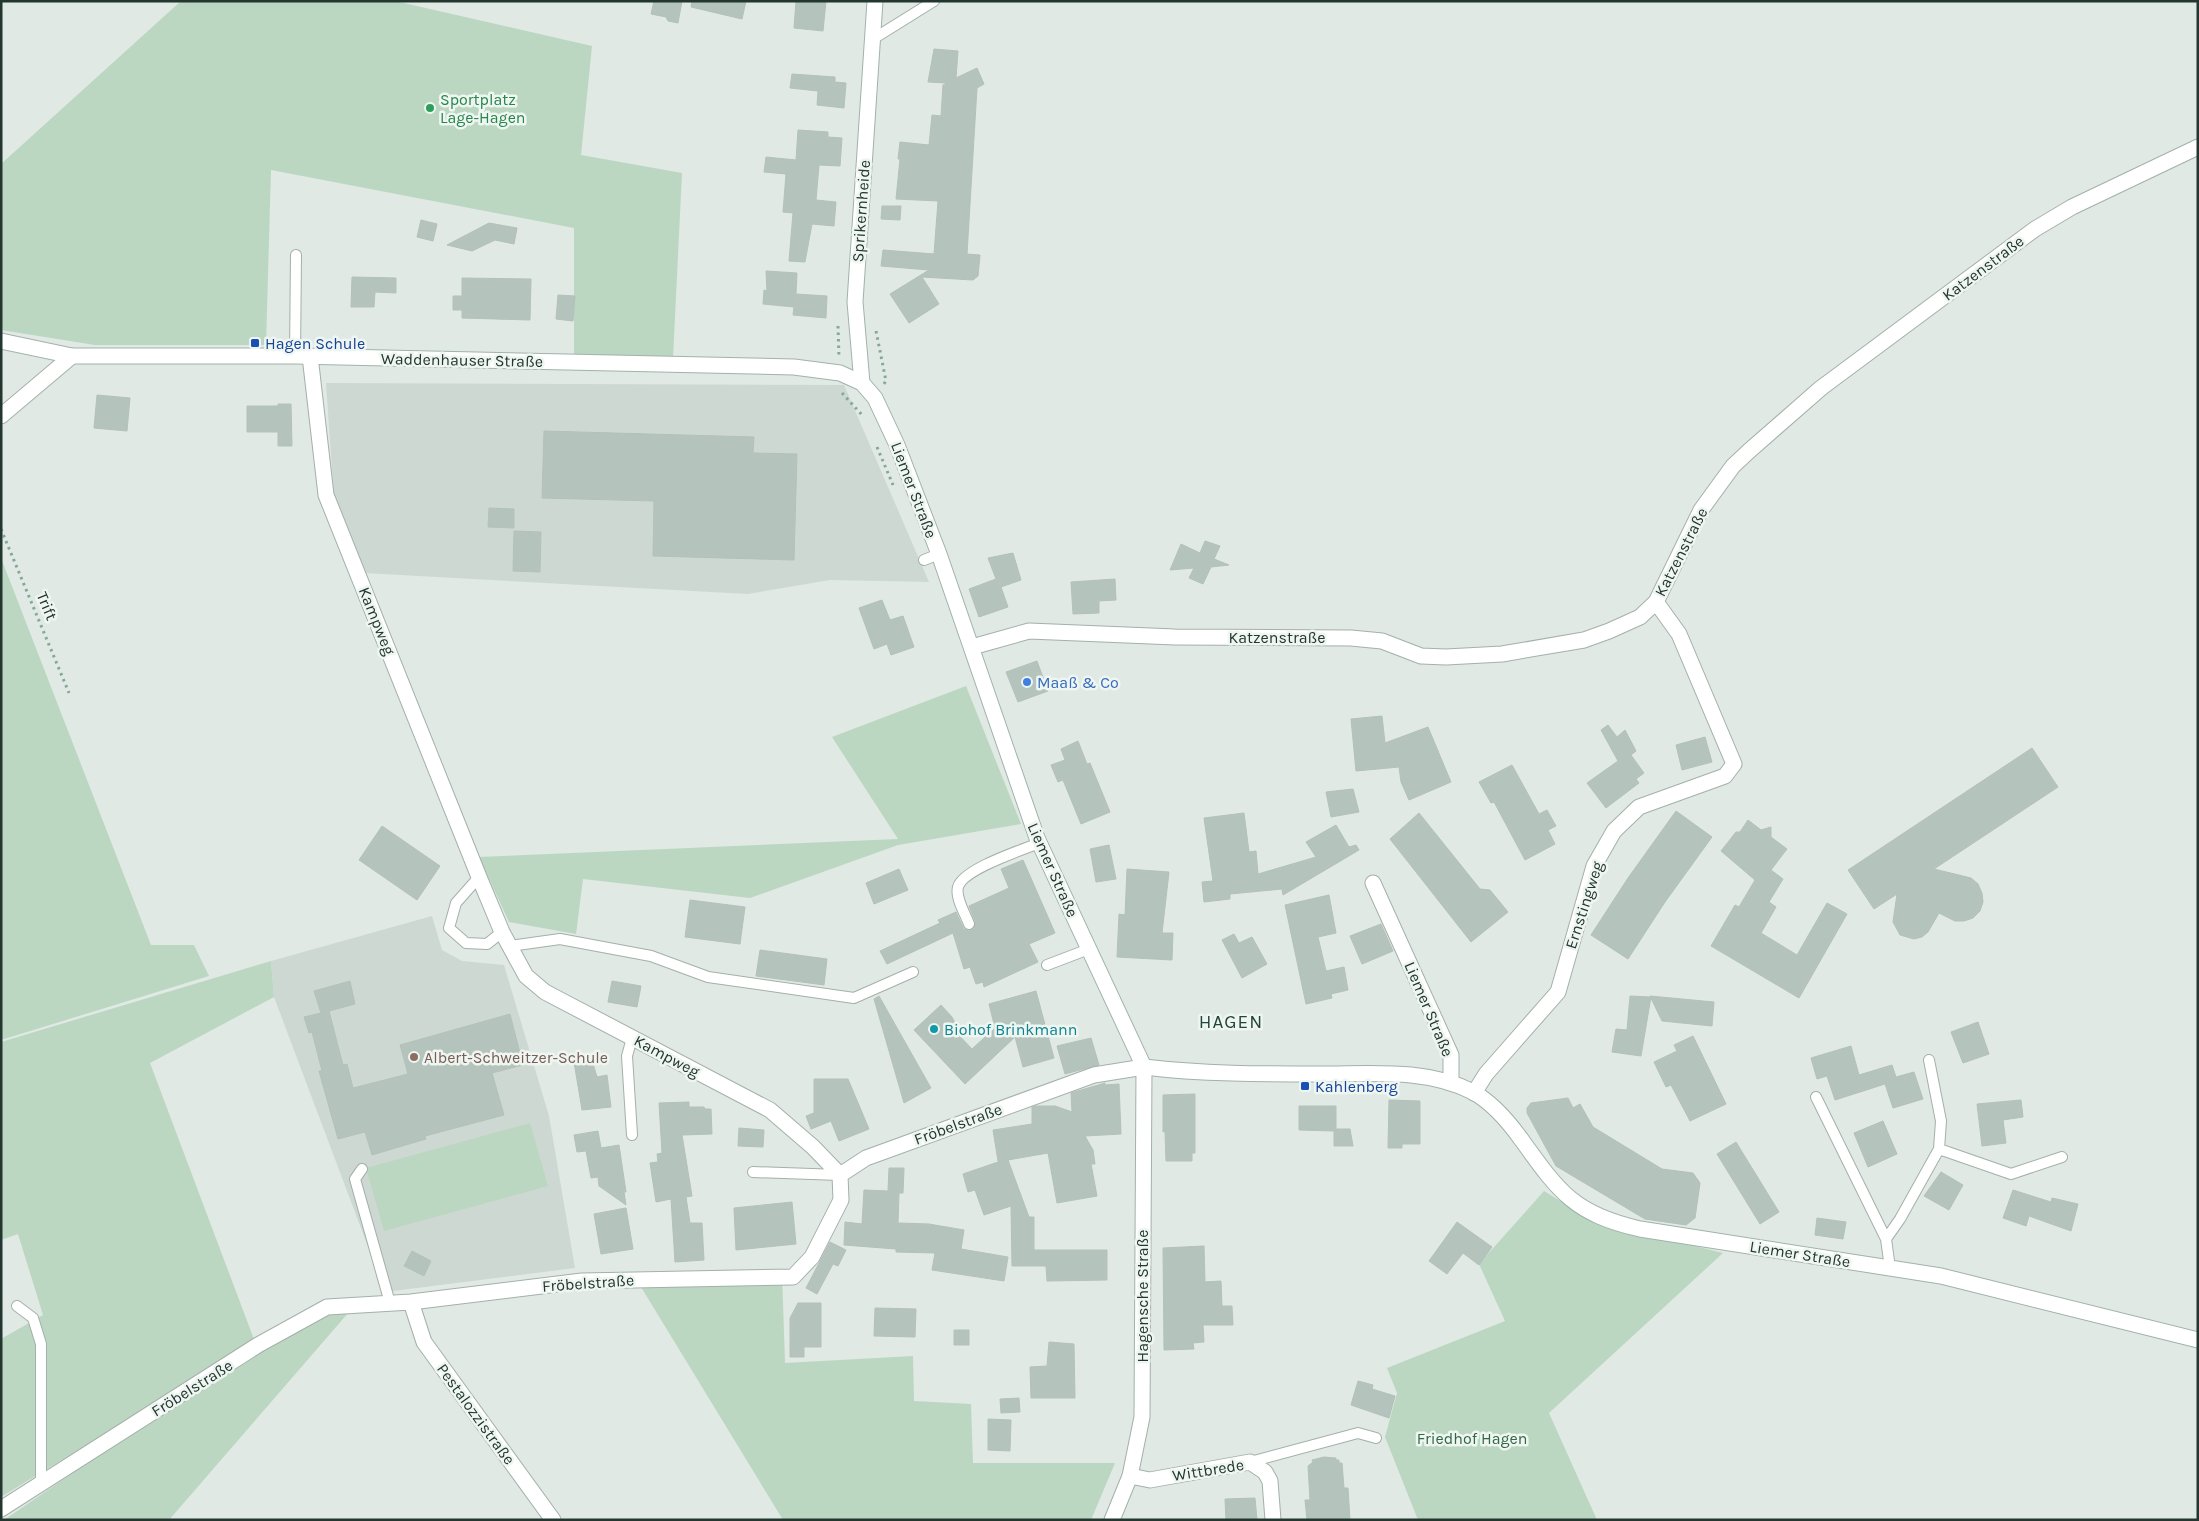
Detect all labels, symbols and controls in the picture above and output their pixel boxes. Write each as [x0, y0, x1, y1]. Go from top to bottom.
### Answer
place label: Sportplatz Lage-Hagen [440, 90, 526, 127]
marker: Sportplatz Lage-Hagen [424, 102, 436, 114]
street label: Sprikernheide [848, 159, 874, 263]
street label: Katzenstraße [1939, 231, 2027, 305]
place label: Hagen Schule [265, 334, 365, 353]
marker: Hagen Schule [249, 337, 261, 349]
street label: Waddenhauser Straße [381, 349, 543, 371]
street label: Liemer Straße [887, 439, 941, 541]
street label: Katzenstraße [1651, 504, 1711, 600]
street label: Kampweg [355, 584, 399, 658]
street label: Trift [33, 589, 61, 623]
street label: Katzenstraße [1228, 628, 1326, 647]
place label: Maaß & Co [1037, 673, 1119, 692]
marker: Maaß & Co [1021, 676, 1033, 688]
street label: Liemer Straße [1024, 820, 1082, 920]
street label: Ernstingweg [1561, 859, 1607, 951]
street label: Liemer Straße [1400, 959, 1458, 1059]
district label: HAGEN [1199, 1011, 1263, 1033]
place label: Biohof Brinkmann [944, 1020, 1077, 1039]
marker: Biohof Brinkmann [928, 1023, 940, 1035]
street label: Kampweg [631, 1031, 703, 1081]
place label: Albert-Schweitzer-Schule [424, 1048, 608, 1067]
marker: Albert-Schweitzer-Schule [408, 1051, 420, 1063]
place label: Kahlenberg [1315, 1077, 1398, 1096]
marker: Kahlenberg [1299, 1080, 1311, 1092]
street label: Fröbelstraße [911, 1099, 1005, 1149]
street label: Hagensche Straße [1133, 1229, 1152, 1363]
street label: Liemer Straße [1748, 1237, 1852, 1271]
street label: Fröbelstraße [541, 1270, 635, 1296]
street label: Fröbelstraße [148, 1356, 236, 1420]
street label: Pestalozzistraße [433, 1360, 519, 1468]
park label: Friedhof Hagen [1417, 1429, 1527, 1448]
street label: Wittbrede [1171, 1455, 1245, 1485]

